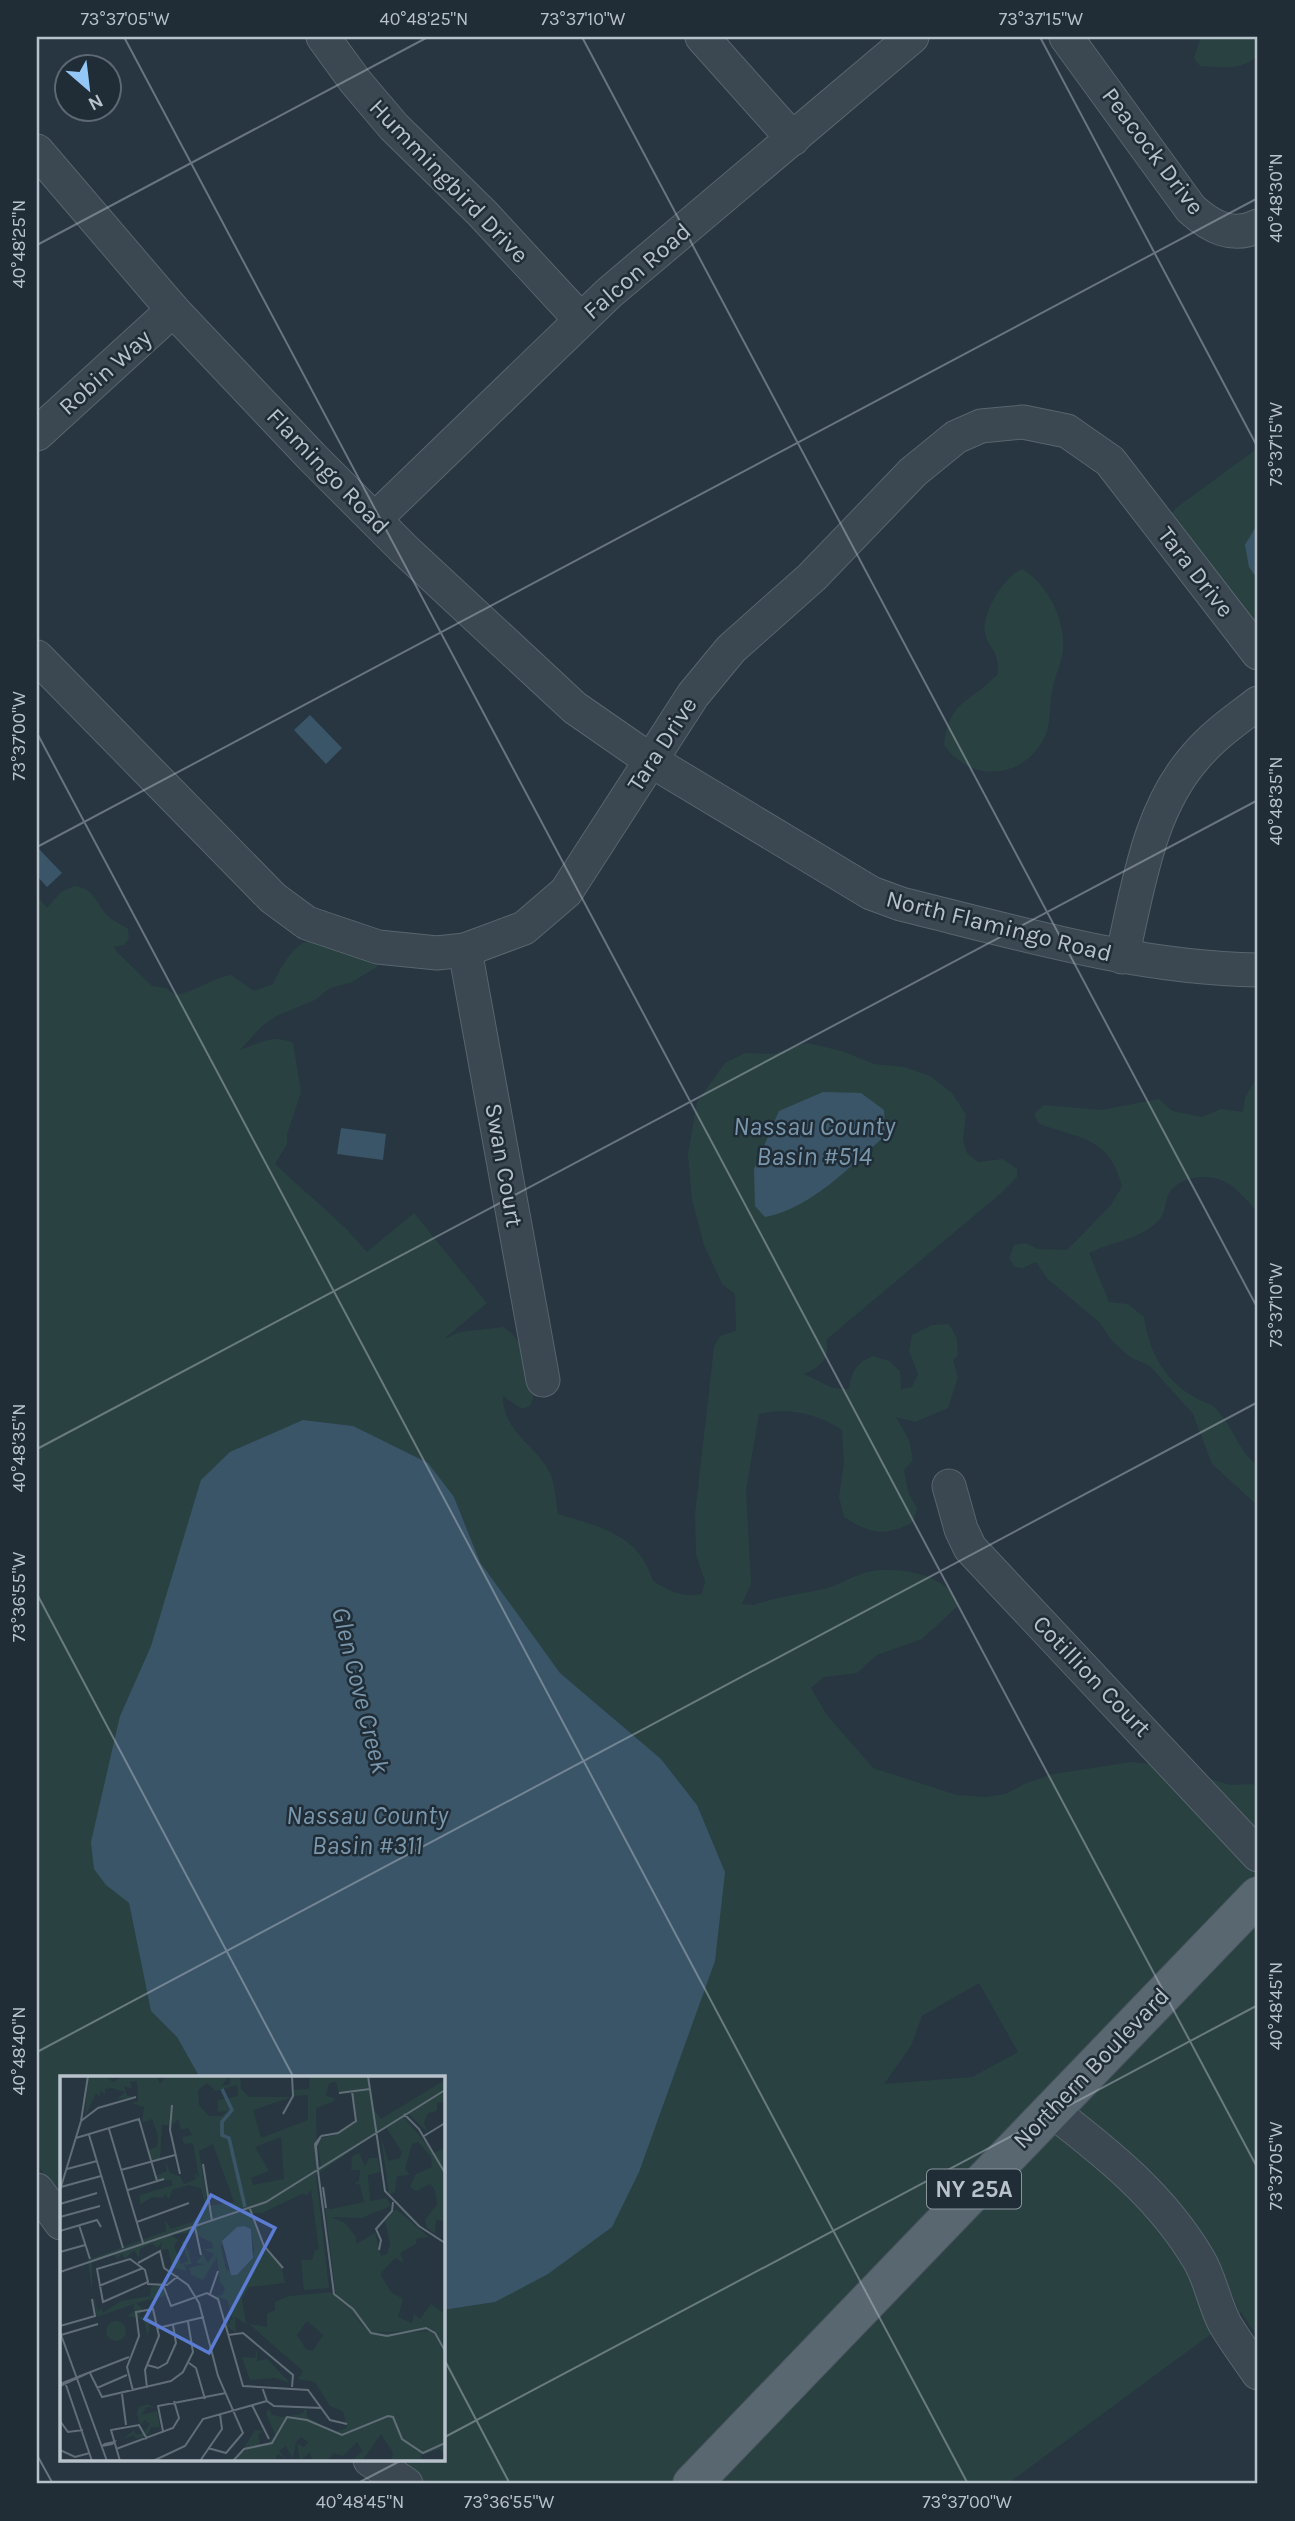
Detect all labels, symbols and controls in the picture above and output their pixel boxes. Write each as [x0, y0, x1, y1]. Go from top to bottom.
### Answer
text: 73°37'05"W [80, 8, 170, 30]
text: 40°48'25"N [380, 8, 468, 30]
text: 73°37'10"W [541, 8, 625, 30]
text: 73°37'15"W [999, 8, 1083, 30]
north arrow [52, 52, 122, 122]
street label: Peacock Drive [1096, 82, 1210, 220]
text: N [84, 89, 107, 115]
street label: Hummingbird Drive [364, 93, 534, 269]
text: 40°48'30"N [1265, 153, 1287, 243]
text: 40°48'25"N [8, 200, 30, 288]
street label: Falcon Road [578, 217, 696, 325]
street label: Robin Way [53, 323, 157, 421]
street label: Flamingo Road [261, 402, 395, 540]
text: 73°37'15"W [1265, 402, 1287, 486]
street label: Tara Drive [1152, 521, 1240, 623]
text: 73°37'00"W [8, 691, 30, 781]
street label: Tara Drive [621, 692, 703, 796]
text: 40°48'35"N [1265, 756, 1287, 846]
street label: North Flamingo Road [883, 884, 1115, 968]
street label: Swan Court [479, 1101, 529, 1229]
water label: Nassau County Basin #514 [733, 1111, 896, 1172]
text: 73°37'10"W [1265, 1263, 1287, 1347]
text: 40°48'35"N [8, 1403, 30, 1493]
text: 73°36'55"W [8, 1552, 30, 1642]
water label: Glen Cove Creek [325, 1604, 396, 1777]
street label: Cotillion Court [1027, 1609, 1157, 1743]
water label: Nassau County Basin #311 [286, 1800, 449, 1861]
text: 40°48'45"N [1265, 1962, 1287, 2050]
street label: Northern Boulevard [1007, 1982, 1175, 2154]
text: 40°48'40"N [8, 2007, 30, 2095]
inset map [60, 2076, 444, 2462]
text: 73°37'05"W [1265, 2121, 1287, 2211]
road number: NY 25A [927, 2170, 1021, 2208]
text: 40°48'45"N [316, 2491, 404, 2513]
text: 73°36'55"W [464, 2491, 554, 2513]
text: 73°37'00"W [922, 2491, 1012, 2513]

